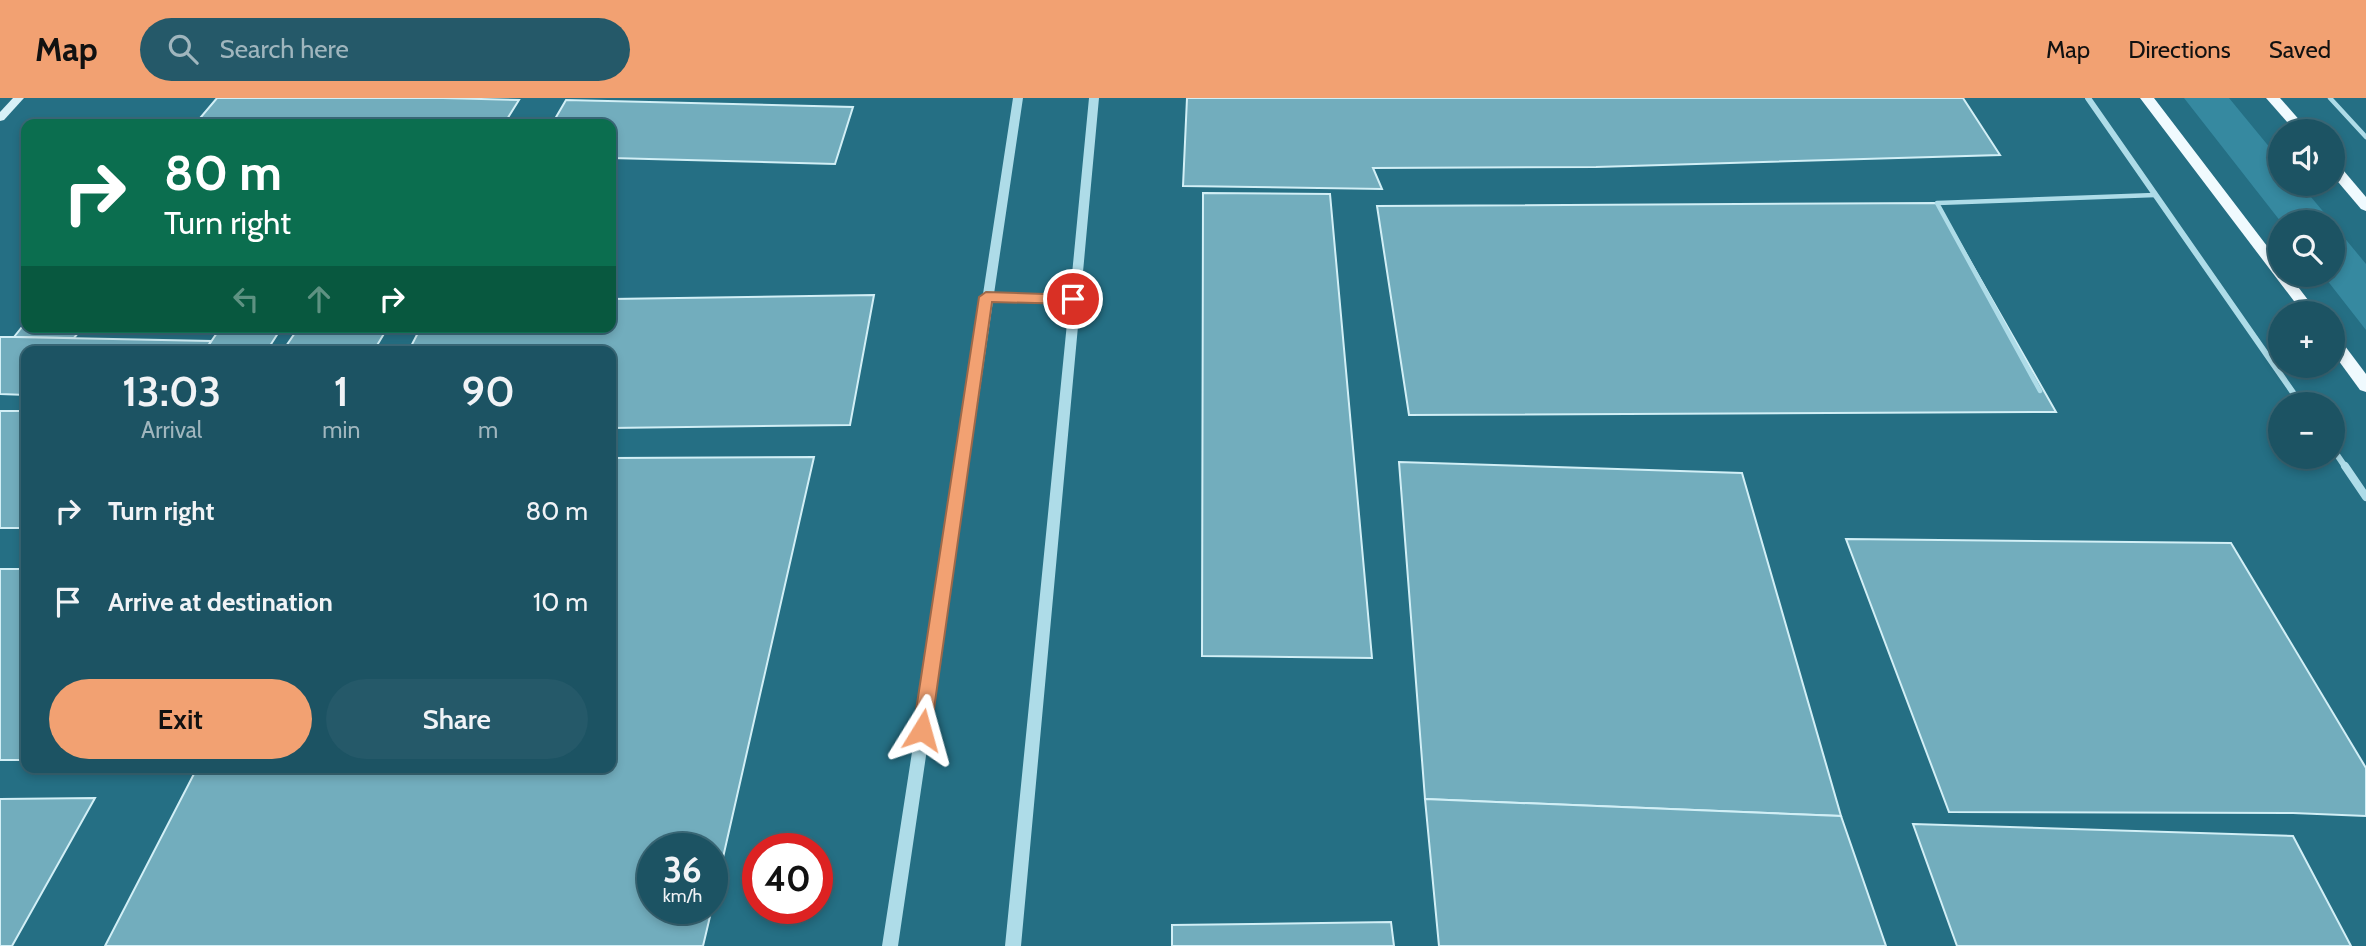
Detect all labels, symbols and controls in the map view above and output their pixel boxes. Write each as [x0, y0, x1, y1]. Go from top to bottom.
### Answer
search box [140, 18, 630, 81]
text: Map [35, 29, 98, 69]
icon: search [164, 30, 202, 68]
text: Search here [220, 33, 349, 65]
text: Map [2046, 35, 2090, 64]
text: Directions [2128, 35, 2231, 64]
text: Saved [2269, 35, 2331, 64]
map controls [2268, 119, 2345, 469]
button: sound [2268, 119, 2345, 196]
text: 80 m [164, 143, 282, 202]
icon: right [49, 147, 140, 238]
text: Turn right [164, 203, 291, 242]
button: search [2268, 210, 2345, 287]
pin [1043, 269, 1103, 329]
icon: left [227, 280, 265, 318]
icon: ahead [300, 280, 338, 318]
icon: right [373, 280, 411, 318]
icon: arrive [1054, 280, 1092, 318]
button: + [2268, 301, 2345, 378]
text: 13:03 [122, 365, 221, 417]
text: 1 [334, 365, 349, 417]
text: 90 [462, 365, 515, 417]
button: − [2268, 392, 2345, 469]
text: Arrival [141, 416, 202, 444]
text: min [322, 416, 360, 444]
text: m [478, 416, 498, 444]
icon: right [49, 492, 87, 530]
text: Turn right [108, 495, 214, 527]
text: 80 m [525, 495, 588, 527]
icon: arrive [49, 583, 87, 621]
text: Arrive at destination [108, 586, 333, 618]
text: 10 m [533, 586, 588, 618]
button: Exit [49, 679, 312, 759]
button: Share [326, 679, 588, 759]
position arrow [885, 693, 959, 767]
speed limit sign: 40 [742, 833, 833, 924]
text: 36 [663, 848, 702, 891]
text: km/h [663, 885, 702, 907]

